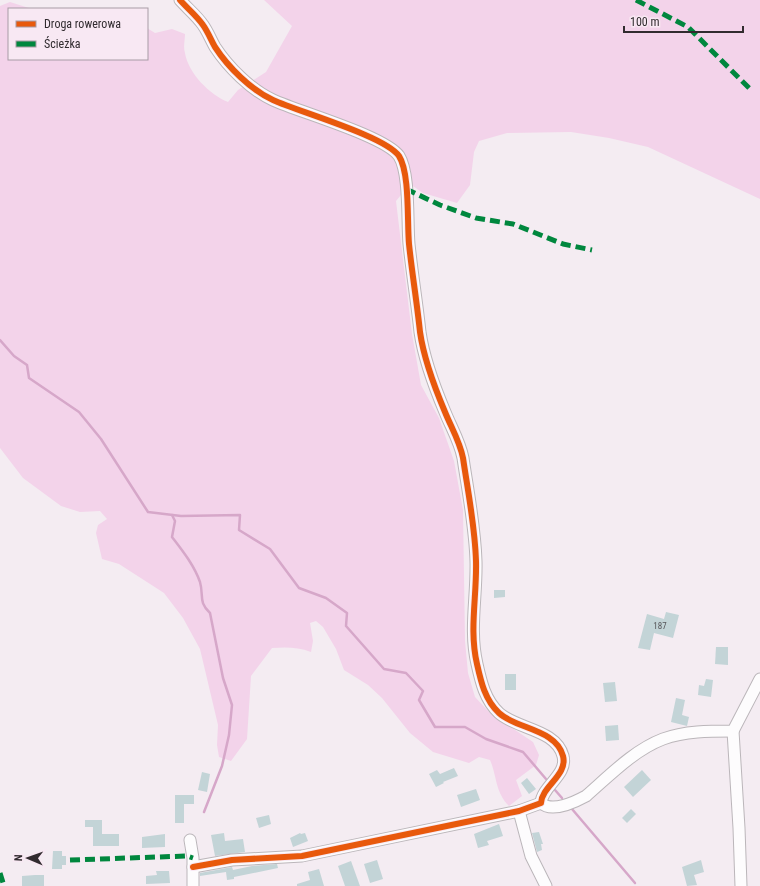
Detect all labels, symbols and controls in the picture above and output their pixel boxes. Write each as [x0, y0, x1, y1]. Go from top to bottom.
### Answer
legend [8, 8, 148, 60]
scale bar [624, 8, 743, 34]
text: 100 m [630, 15, 660, 29]
text: Droga rowerowa [44, 17, 121, 31]
text: Ścieżka [44, 36, 81, 51]
house number: 187 [653, 621, 667, 631]
north arrow [8, 838, 48, 878]
text: N [12, 854, 25, 861]

